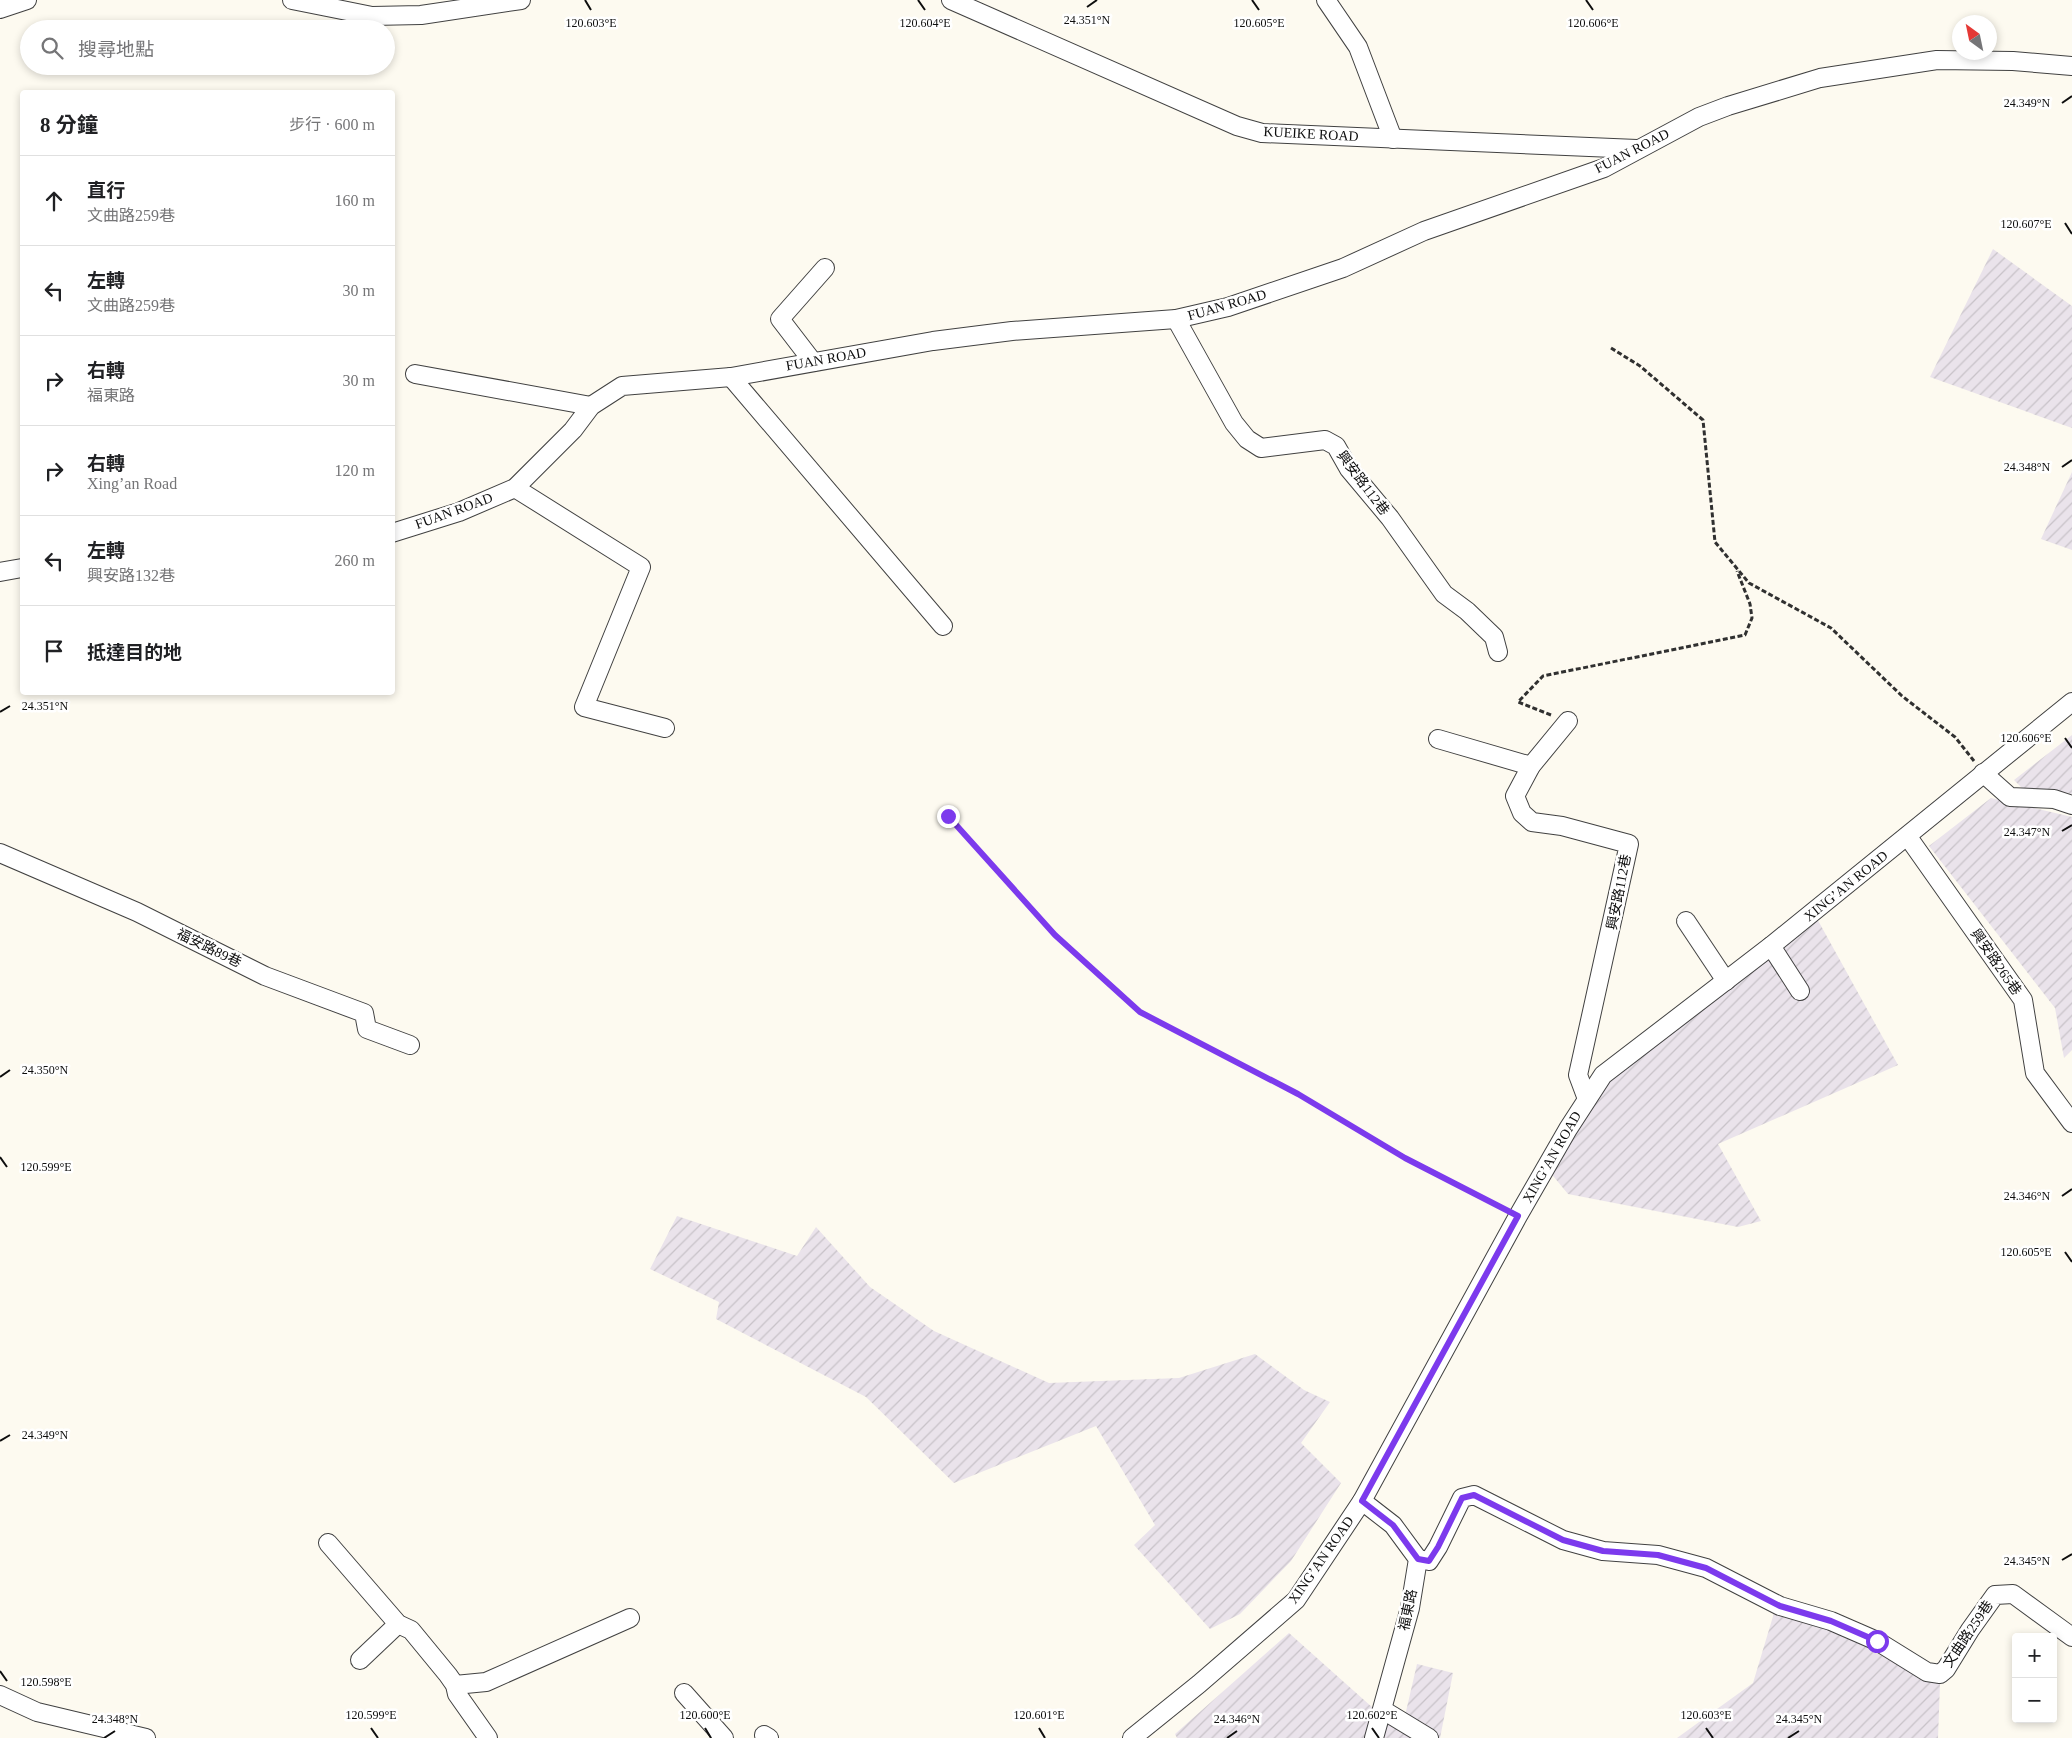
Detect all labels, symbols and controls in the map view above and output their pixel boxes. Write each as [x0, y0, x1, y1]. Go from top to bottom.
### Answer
text: 24.351°N [1064, 13, 1111, 27]
north arrow [1952, 15, 1997, 60]
text: 120.603°E [565, 16, 617, 30]
text: 120.604°E [899, 16, 951, 30]
text: 120.605°E [1233, 16, 1285, 30]
text: 120.606°E [1567, 16, 1619, 30]
search box [20, 20, 395, 75]
icon: search [38, 34, 66, 62]
text: 搜尋地點 [78, 39, 154, 60]
text: 24.349°N [2004, 96, 2051, 110]
text: 8 分鐘 [40, 113, 98, 137]
text: 步行 · 600 m [289, 116, 375, 133]
street label: KUEIKE ROAD [1263, 124, 1359, 144]
street label: FUAN ROAD [1592, 126, 1672, 176]
text: 直行 [87, 180, 125, 201]
icon: ahead [40, 187, 68, 215]
text: 160 m [335, 192, 375, 209]
text: 文曲路259巷 [87, 207, 175, 224]
text: 120.607°E [2000, 217, 2052, 231]
text: 左轉 [87, 270, 125, 291]
icon: left [40, 277, 68, 305]
text: 30 m [343, 282, 375, 299]
street label: FUAN ROAD [1186, 287, 1268, 323]
text: 文曲路259巷 [87, 297, 175, 314]
street label: FUAN ROAD [785, 345, 867, 373]
text: 右轉 [87, 360, 125, 381]
icon: right [40, 367, 68, 395]
text: 30 m [343, 372, 375, 389]
text: 福東路 [87, 387, 135, 404]
street label: 興安路112巷 [1334, 448, 1392, 518]
text: 右轉 [87, 453, 125, 474]
icon: right [40, 457, 68, 485]
text: 24.348°N [2004, 460, 2051, 474]
text: 120 m [335, 462, 375, 479]
text: Xing’an Road [87, 475, 177, 492]
street label: FUAN ROAD [413, 490, 495, 532]
text: 左轉 [87, 540, 125, 561]
icon: left [40, 547, 68, 575]
text: 260 m [335, 552, 375, 569]
text: 興安路132巷 [87, 567, 175, 584]
icon: arrive [40, 637, 68, 665]
text: 抵達目的地 [87, 642, 182, 663]
text: 24.351°N [22, 699, 69, 713]
text: 120.606°E [2000, 731, 2052, 745]
route end [937, 805, 960, 828]
text: 24.347°N [2004, 825, 2051, 839]
street label: XING’AN ROAD [1801, 848, 1891, 924]
street label: 興安路112巷 [1604, 853, 1634, 931]
street label: 福安路89巷 [174, 926, 244, 970]
street label: 興安路265巷 [1968, 926, 2024, 998]
text: 24.350°N [22, 1063, 69, 1077]
street label: XING’AN ROAD [1520, 1109, 1584, 1205]
text: 120.599°E [20, 1160, 72, 1174]
text: 24.346°N [2004, 1189, 2051, 1203]
text: 120.605°E [2000, 1245, 2052, 1259]
text: 24.349°N [22, 1428, 69, 1442]
street label: XING’AN ROAD [1285, 1513, 1357, 1607]
text: 24.345°N [2004, 1554, 2051, 1568]
street label: 福東路 [1396, 1588, 1420, 1632]
street label: 文曲路259巷 [1940, 1598, 1996, 1670]
route start [1866, 1630, 1889, 1653]
map controls [2012, 1633, 2057, 1723]
button: + [2012, 1633, 2057, 1678]
text: 120.598°E [20, 1675, 72, 1689]
button: − [2012, 1678, 2057, 1723]
text: 120.599°E [345, 1708, 397, 1722]
text: 120.600°E [679, 1708, 731, 1722]
text: 120.601°E [1013, 1708, 1065, 1722]
text: 120.602°E [1346, 1708, 1398, 1722]
text: 120.603°E [1680, 1708, 1732, 1722]
text: 24.348°N [92, 1712, 139, 1726]
text: 24.346°N [1214, 1712, 1261, 1726]
text: 24.345°N [1776, 1712, 1823, 1726]

